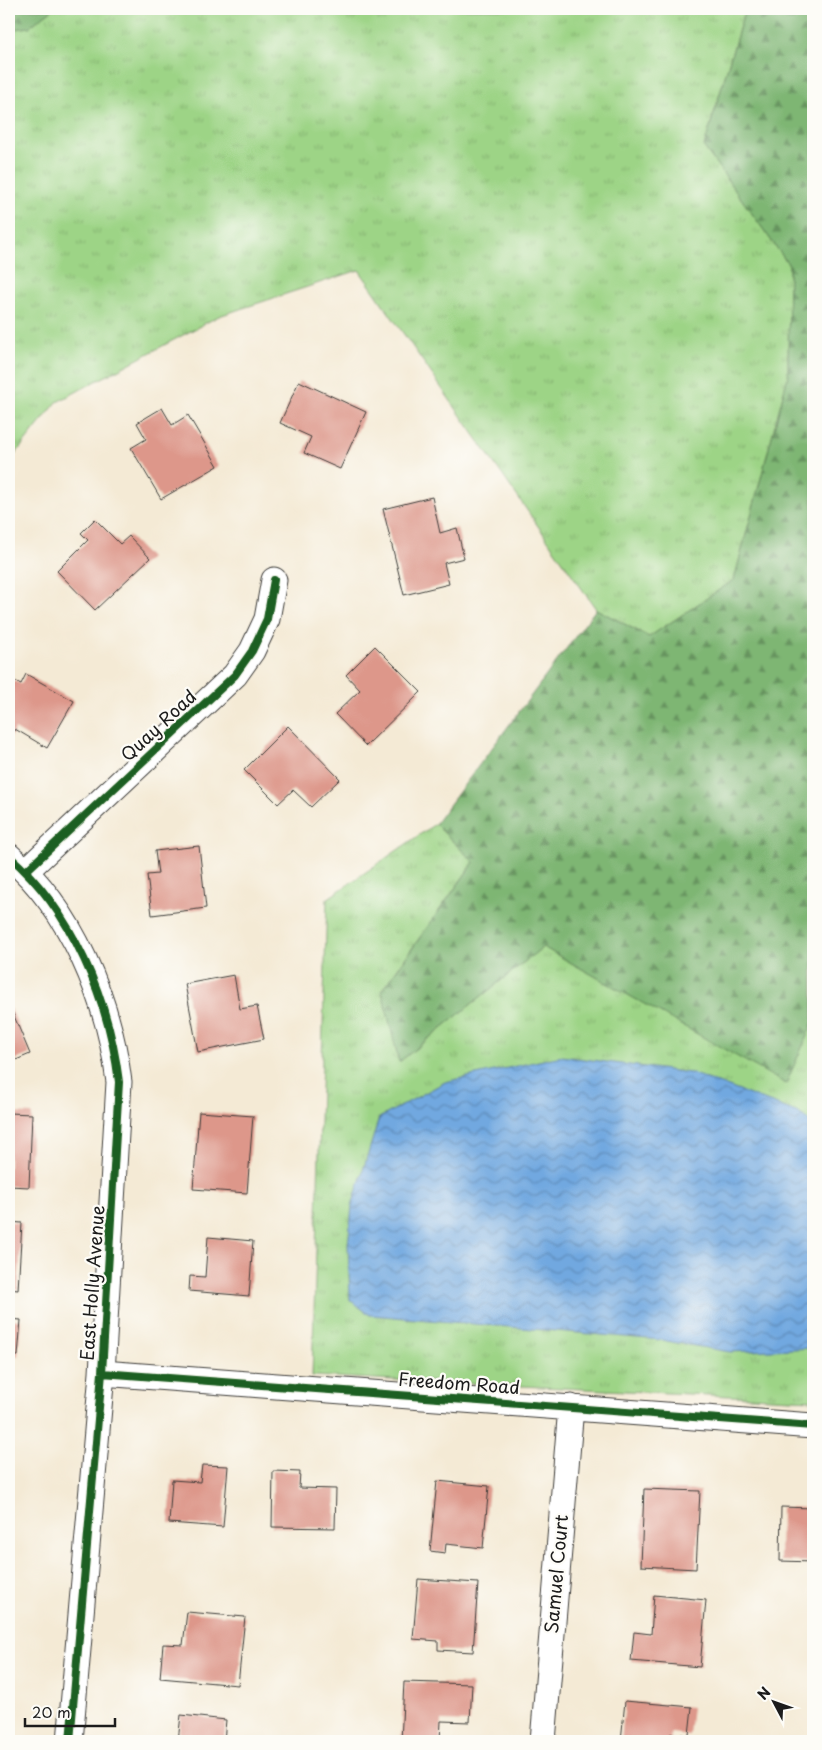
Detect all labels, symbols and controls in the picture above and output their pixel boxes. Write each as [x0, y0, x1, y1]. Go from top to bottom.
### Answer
street label: Quay Road [114, 683, 202, 767]
street label: East Holly Avenue [73, 1204, 110, 1361]
street label: Freedom Road [397, 1365, 521, 1400]
street label: Samuel Court [537, 1513, 574, 1634]
north arrow [750, 1678, 800, 1728]
text: N [752, 1682, 775, 1704]
scale bar [25, 1695, 115, 1727]
text: 20 m [32, 1700, 71, 1723]

